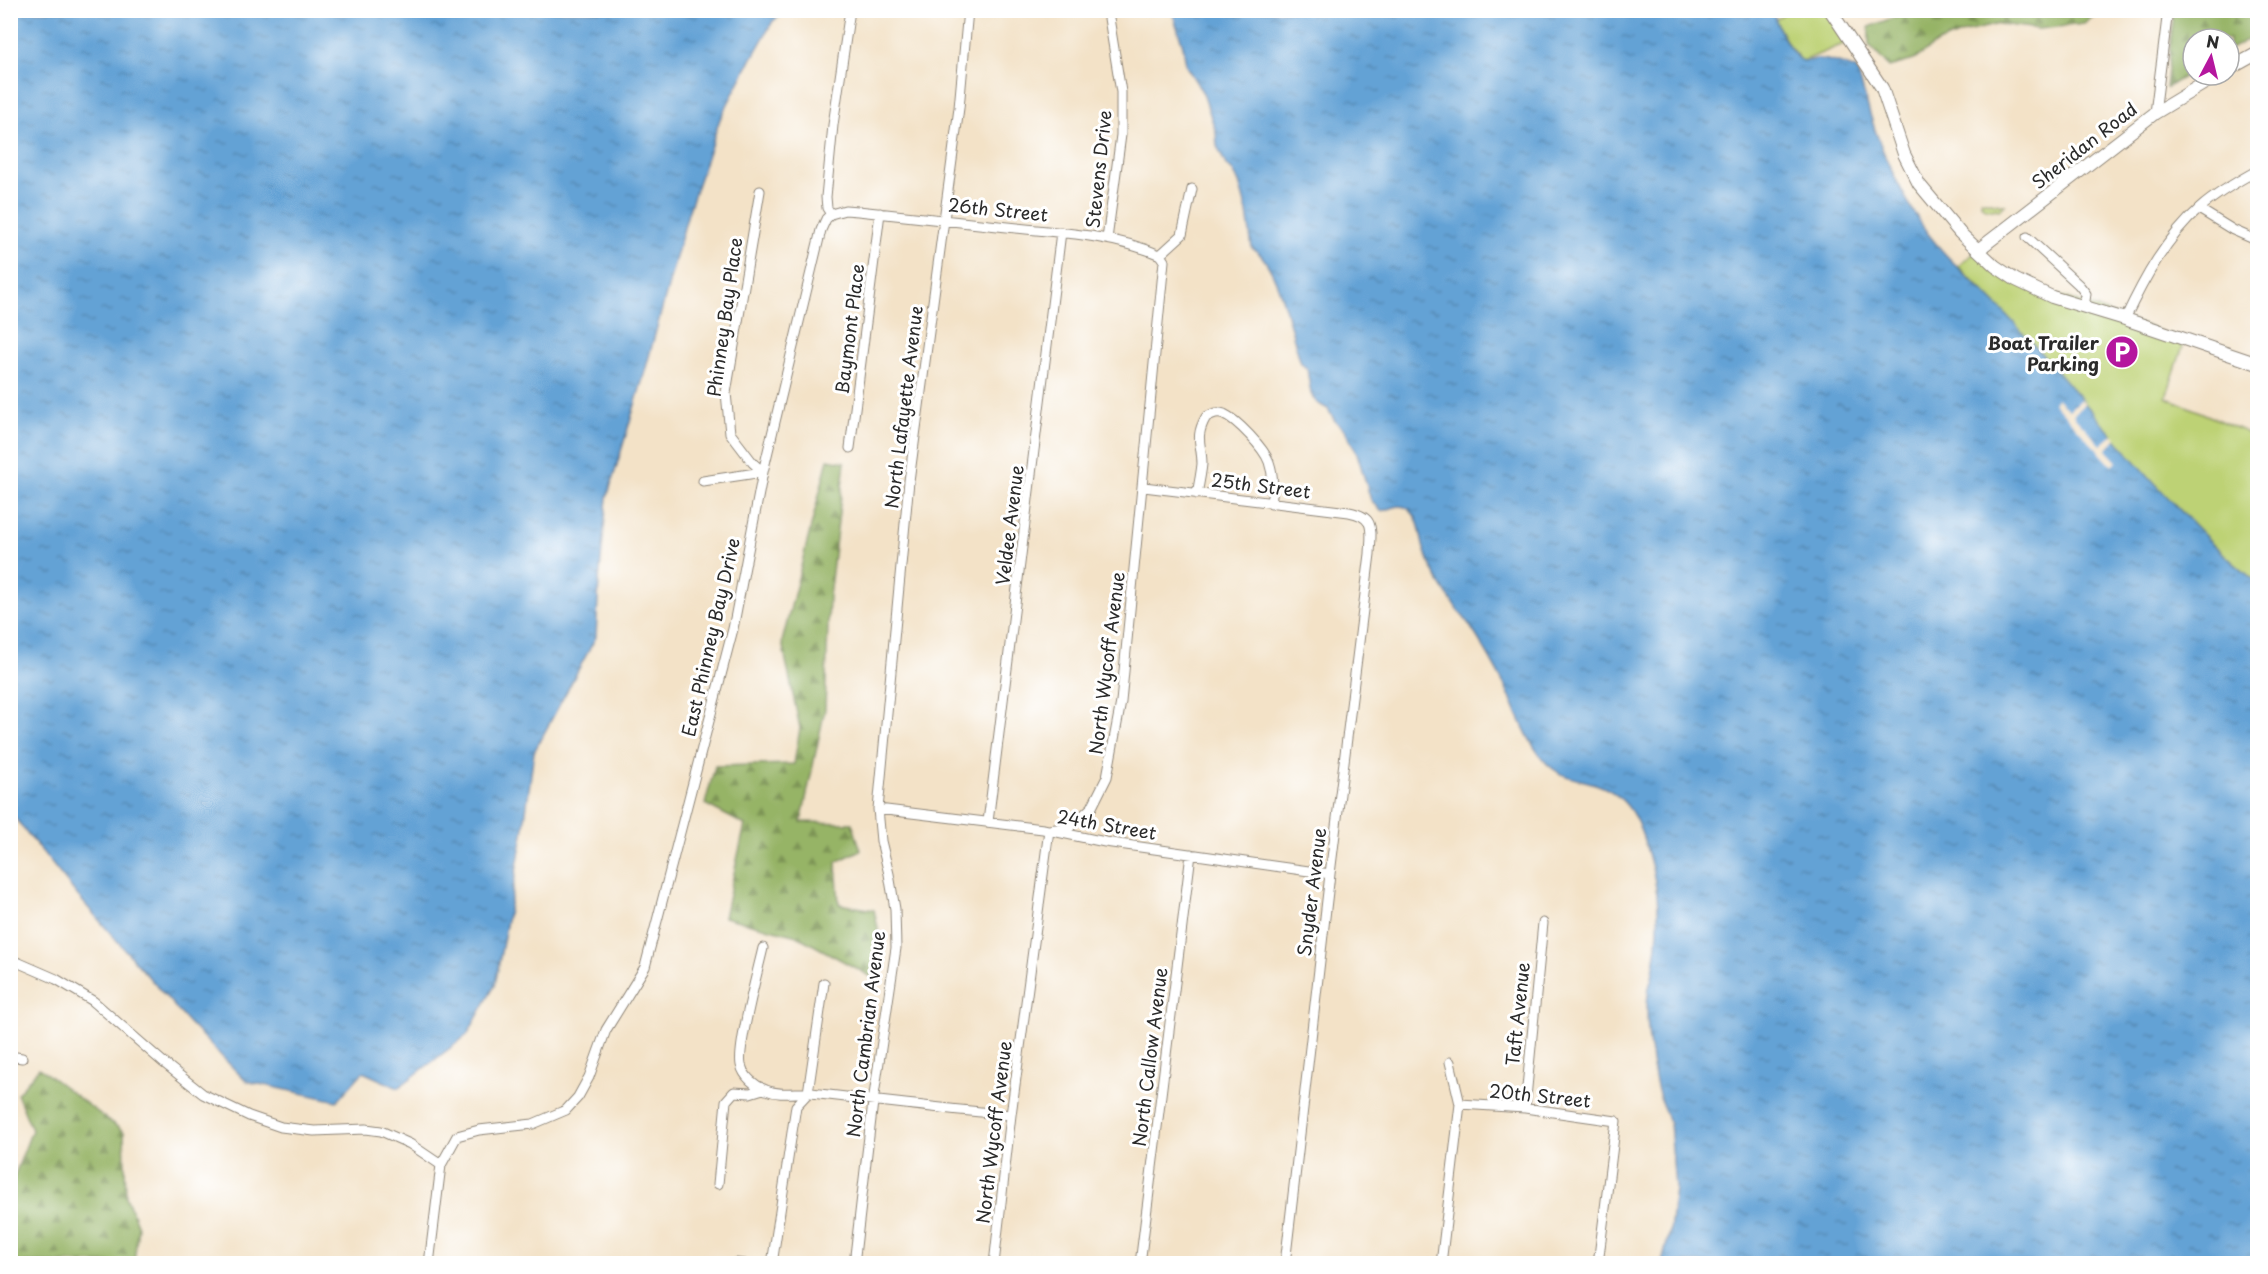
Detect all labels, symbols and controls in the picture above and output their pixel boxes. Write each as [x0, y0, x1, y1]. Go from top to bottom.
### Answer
north arrow [2181, 27, 2241, 87]
text: N [2205, 28, 2221, 54]
street label: Sheridan Road [2026, 95, 2142, 195]
street label: Stevens Drive [1078, 109, 1118, 229]
street label: 26th Street [947, 190, 1049, 228]
street label: Phinney Bay Place [699, 236, 749, 398]
street label: Baymont Place [828, 262, 870, 396]
street label: North Lafayette Avenue [877, 304, 929, 510]
place label: Boat Trailer Parking [1987, 329, 2100, 377]
parking icon: Boat Trailer Parking [2104, 334, 2140, 370]
street label: Veldee Avenue [988, 463, 1030, 586]
street label: 25th Street [1210, 466, 1312, 504]
street label: East Phinney Bay Drive [674, 535, 746, 739]
street label: North Wycoff Avenue [1081, 570, 1131, 756]
street label: 24th Street [1055, 802, 1159, 846]
street label: Snyder Avenue [1290, 826, 1332, 958]
street label: North Cambrian Avenue [839, 929, 891, 1139]
street label: Taft Avenue [1498, 961, 1536, 1067]
street label: North Callow Avenue [1125, 966, 1173, 1148]
street label: North Wycoff Avenue [968, 1039, 1018, 1225]
street label: 20th Street [1488, 1076, 1592, 1114]

